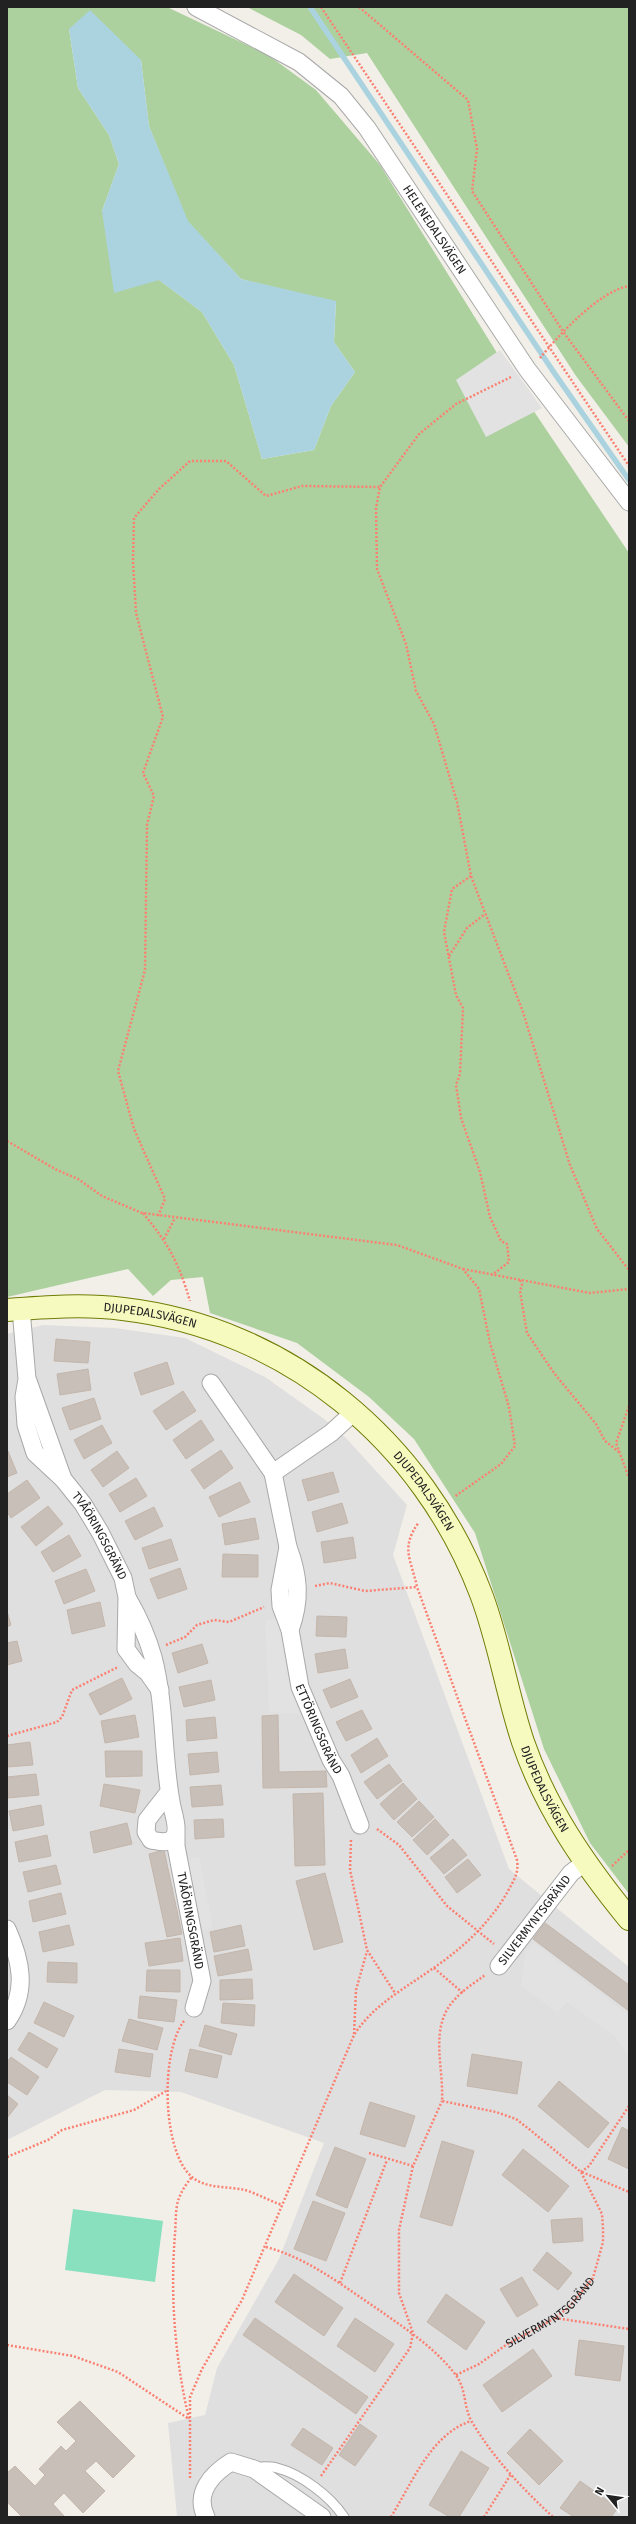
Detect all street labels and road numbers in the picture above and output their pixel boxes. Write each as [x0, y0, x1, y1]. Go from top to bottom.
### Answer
street label: HELENEDALSVÄGEN [400, 183, 469, 277]
street label: DJUPEDALSVÄGEN [103, 1300, 199, 1331]
street label: DJUPEDALSVÄGEN [391, 1448, 457, 1533]
street label: TVÅÖRINGSGRÄND [69, 1489, 130, 1582]
street label: ETTÖRINGSGRÄND [292, 1682, 345, 1777]
street label: DJUPEDALSVÄGEN [518, 1744, 572, 1835]
street label: TVÅÖRINGSGRÄND [174, 1871, 207, 1971]
street label: SILVERMYNTSGRÄND [495, 1872, 574, 1968]
street label: SILVERMYNTSGRÄND [503, 2274, 598, 2351]

